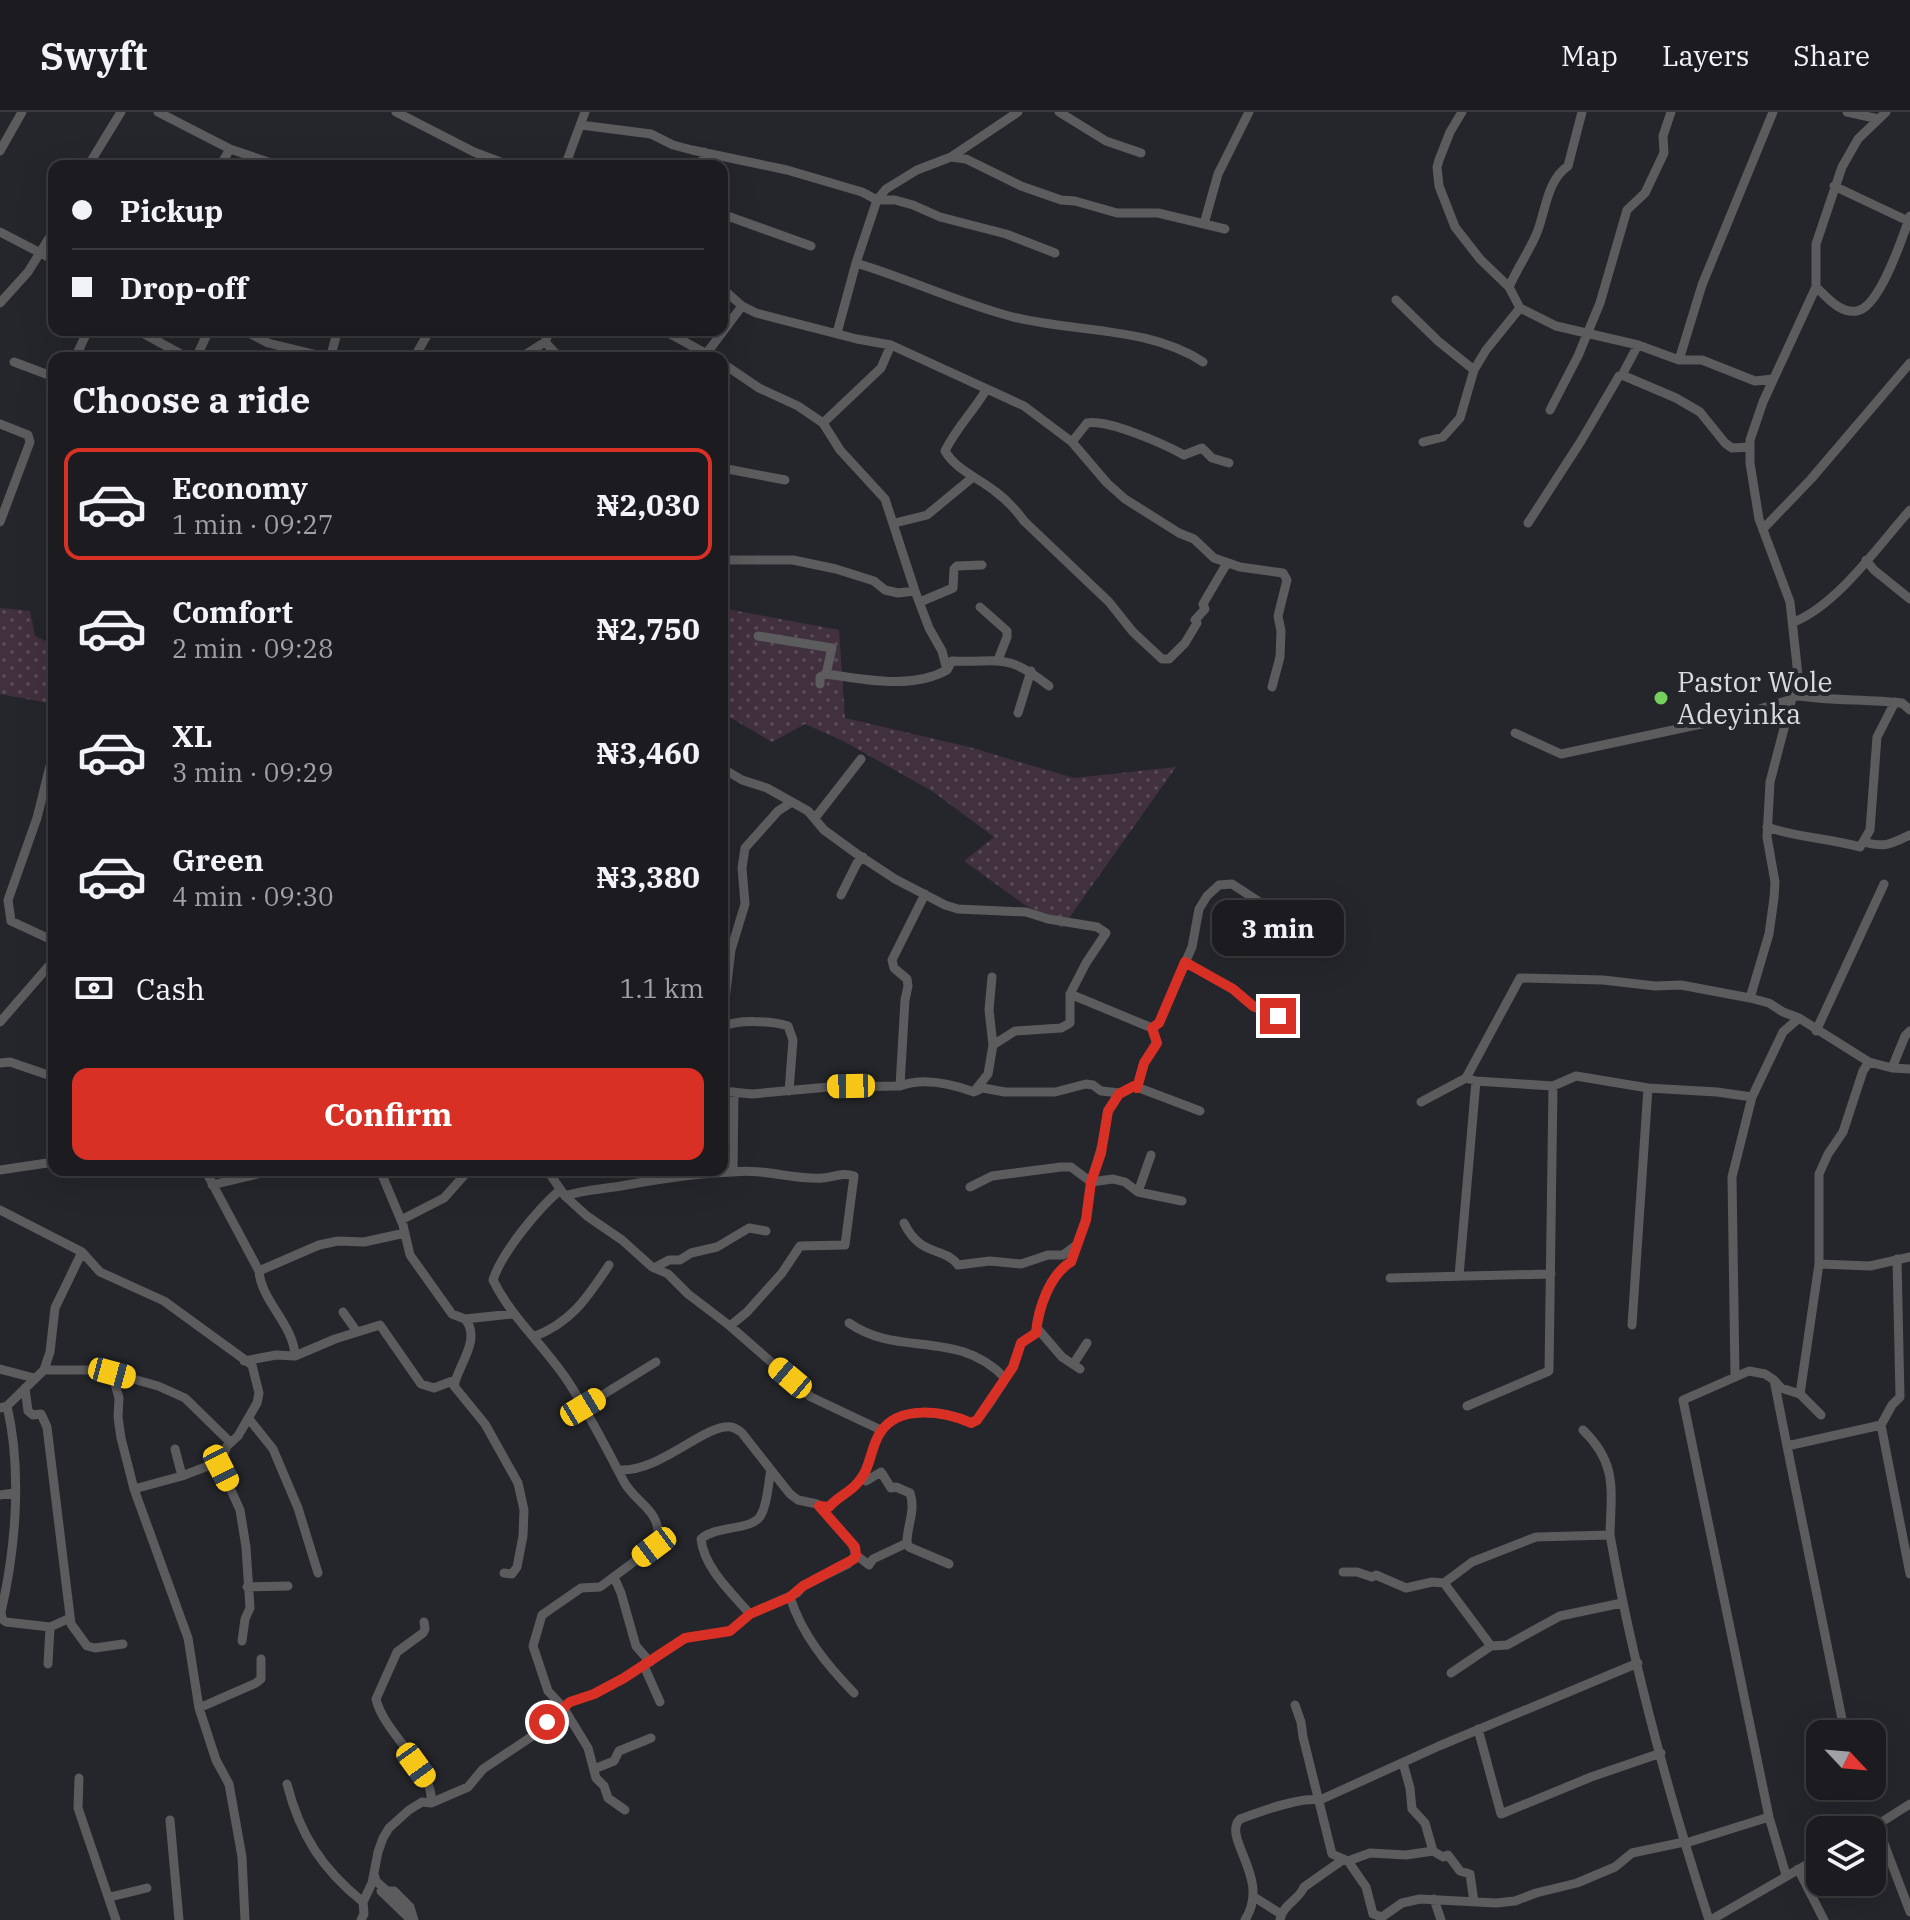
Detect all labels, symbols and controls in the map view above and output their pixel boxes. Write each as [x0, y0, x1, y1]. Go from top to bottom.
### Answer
text: Swyft [40, 31, 148, 80]
text: Map [1561, 37, 1618, 74]
text: Layers [1662, 37, 1749, 74]
text: Share [1793, 37, 1870, 74]
text: Pickup [120, 191, 223, 230]
text: Drop-off [120, 268, 248, 307]
text: Choose a ride [72, 376, 311, 423]
icon: car [76, 468, 148, 540]
text: Economy [172, 468, 308, 507]
text: ₦2,030 [596, 485, 700, 524]
text: 1 min · 09:27 [172, 507, 334, 541]
icon: car [76, 592, 148, 664]
text: Comfort [172, 592, 293, 631]
text: ₦2,750 [596, 609, 700, 648]
text: 2 min · 09:28 [172, 631, 334, 665]
place label: Pastor Wole Adeyinka [1677, 663, 1832, 732]
marker: Pastor Wole Adeyinka [1652, 689, 1670, 707]
icon: car [76, 716, 148, 788]
text: XL [172, 716, 212, 755]
text: ₦3,460 [596, 733, 700, 772]
text: 3 min · 09:29 [172, 755, 334, 789]
icon: car [76, 840, 148, 912]
text: Green [172, 840, 264, 879]
text: ₦3,380 [596, 857, 700, 896]
text: 4 min · 09:30 [172, 879, 334, 913]
callout: 3 min [1212, 900, 1344, 956]
text: 3 min [1242, 911, 1314, 945]
icon: cash [72, 966, 116, 1010]
text: Cash [136, 969, 205, 1008]
text: 1.1 km [620, 971, 704, 1005]
route end [1260, 998, 1296, 1034]
button: Confirm [72, 1068, 704, 1160]
car [827, 1074, 875, 1098]
car [764, 1353, 816, 1403]
car [86, 1355, 138, 1391]
car [556, 1384, 610, 1430]
car [199, 1441, 243, 1495]
car [628, 1523, 680, 1571]
route start [529, 1704, 565, 1740]
north arrow [1806, 1720, 1886, 1800]
map controls [1806, 1720, 1886, 1896]
car [392, 1739, 440, 1791]
button: layers [1806, 1816, 1886, 1896]

